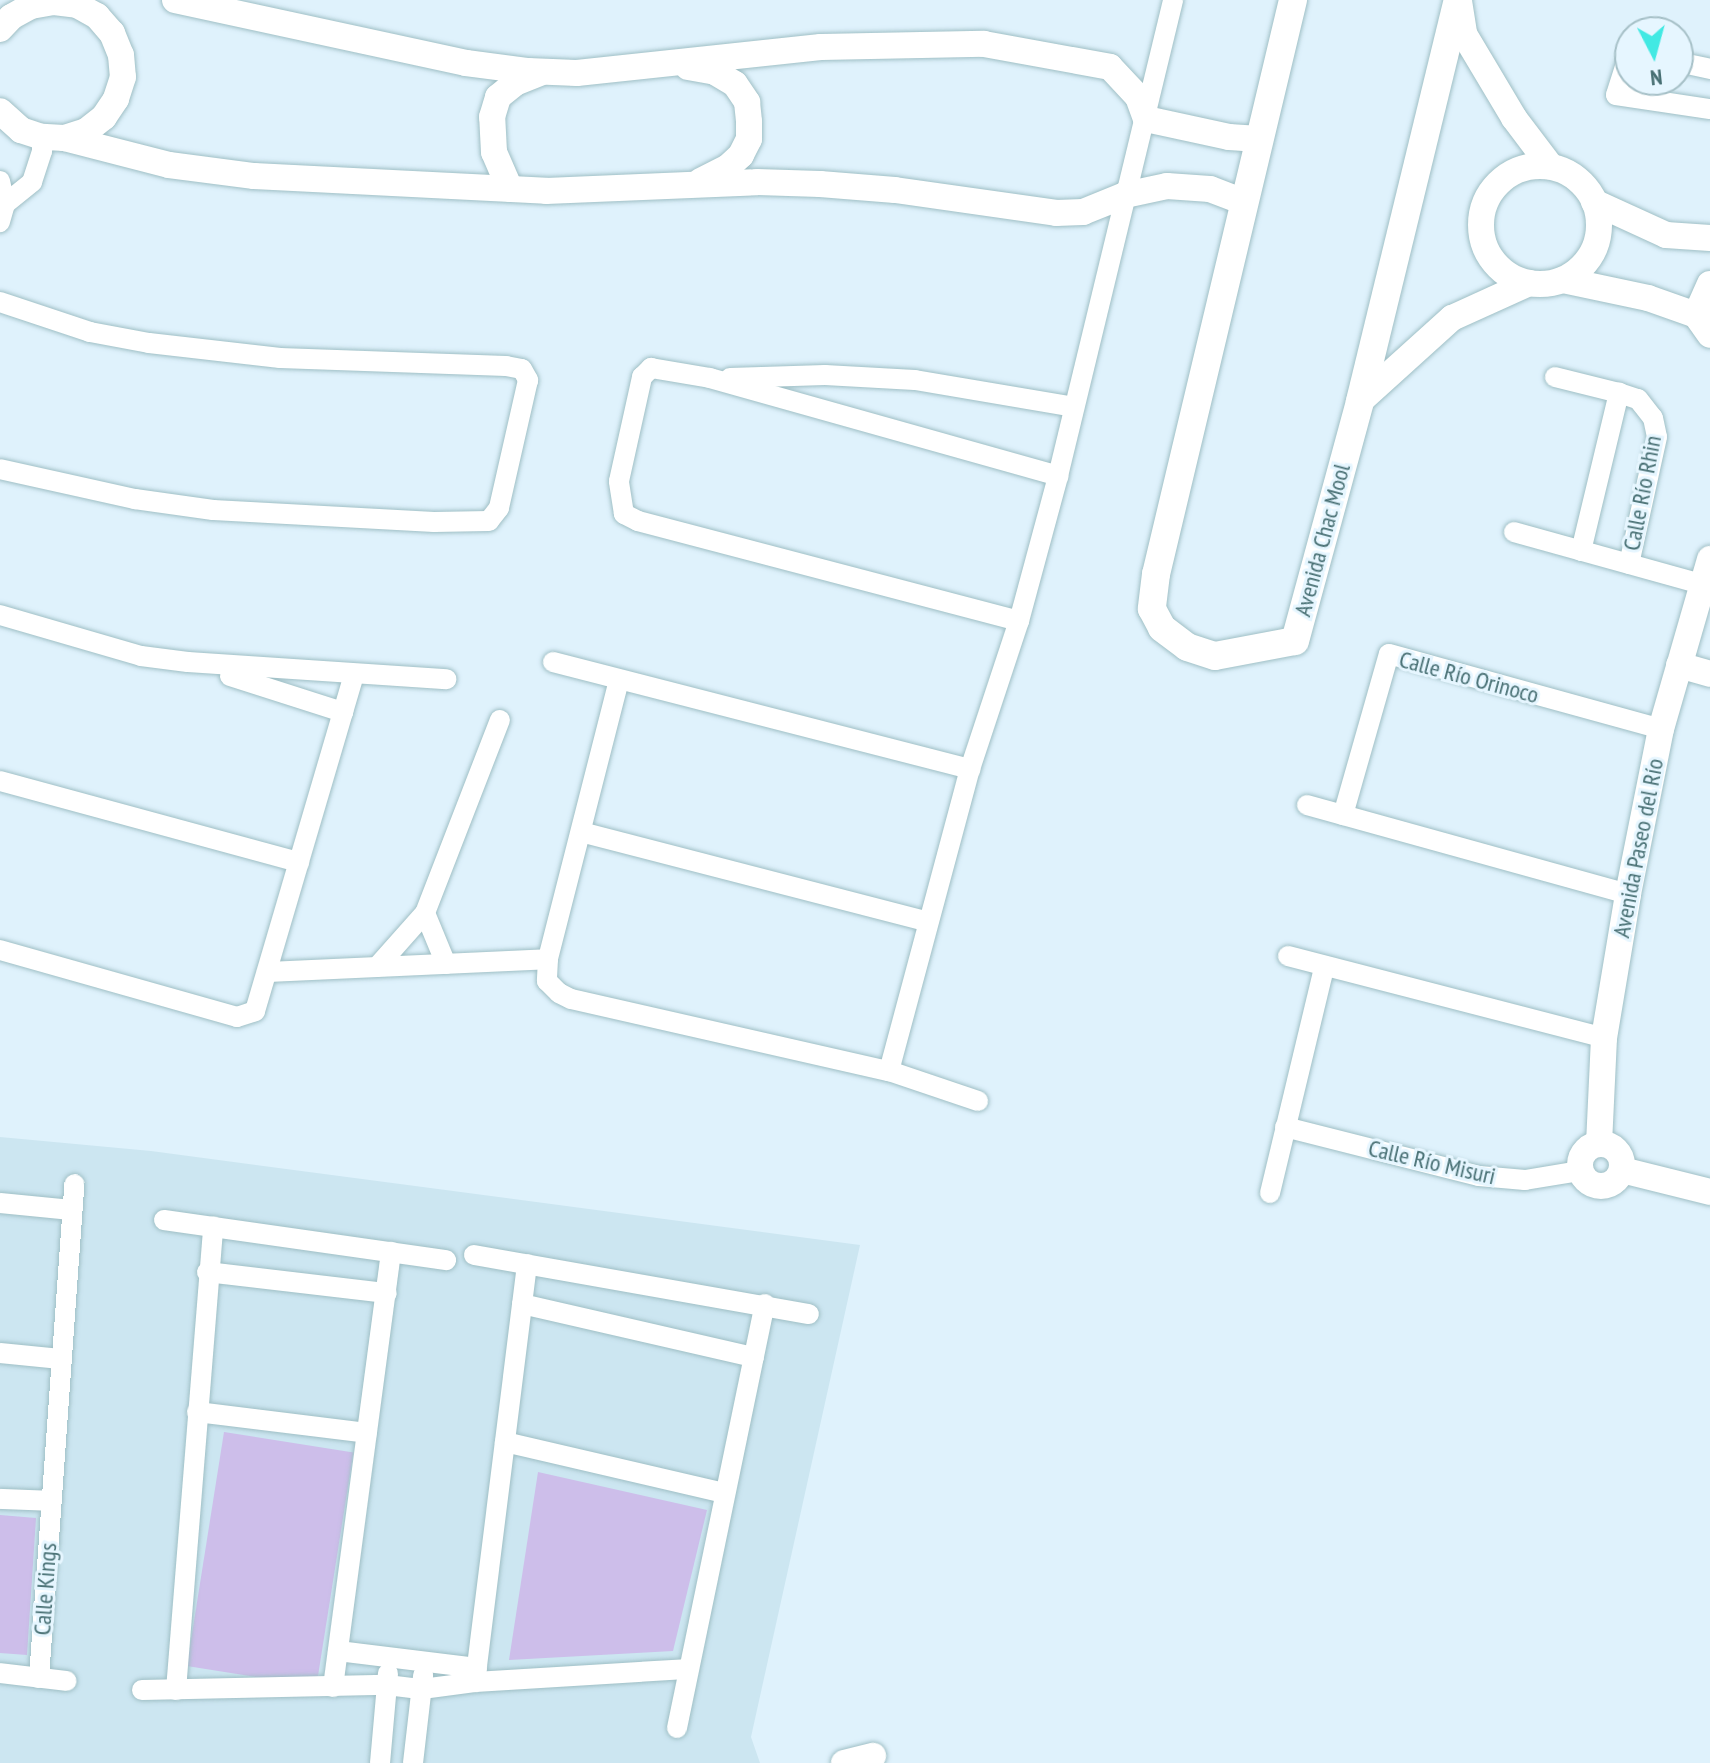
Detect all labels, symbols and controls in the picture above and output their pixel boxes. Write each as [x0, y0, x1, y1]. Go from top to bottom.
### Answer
north arrow [1614, 16, 1694, 96]
text: N [1649, 63, 1664, 92]
street label: Calle Río Rhin [1617, 433, 1667, 553]
street label: Avenida Chac Mool [1288, 460, 1356, 620]
street label: Calle Río Orinoco [1396, 645, 1542, 709]
street label: Avenida Paseo del Río [1607, 756, 1669, 940]
street label: Calle Río Misuri [1366, 1133, 1498, 1191]
street label: Calle Kings [27, 1542, 63, 1636]

